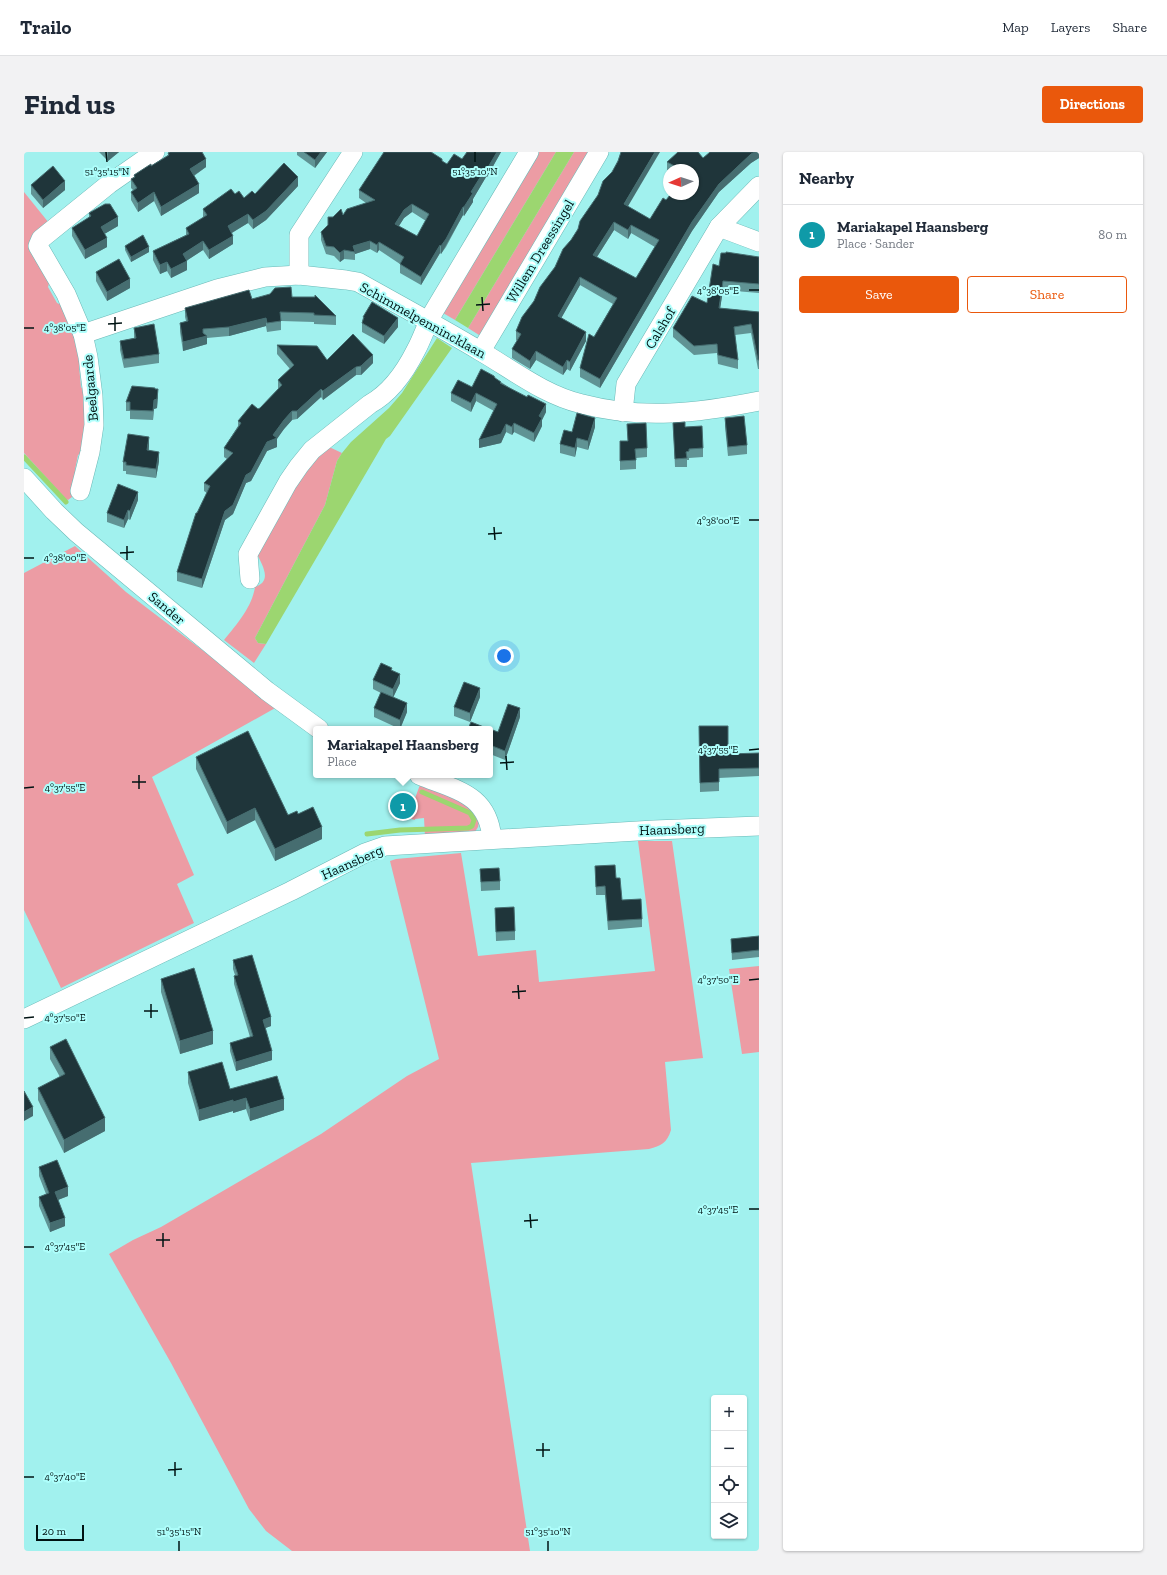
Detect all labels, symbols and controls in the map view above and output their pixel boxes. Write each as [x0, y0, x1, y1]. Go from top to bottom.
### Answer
text: Trailo [20, 16, 71, 39]
text: Map [1002, 19, 1029, 36]
text: Layers [1051, 19, 1090, 36]
text: Share [1112, 19, 1147, 36]
button: Directions [1042, 86, 1143, 123]
text: Find us [24, 88, 115, 121]
north arrow [663, 164, 699, 200]
text: 51°35'15"N [85, 166, 130, 178]
text: 51°35'10"N [452, 166, 498, 178]
text: Nearby [799, 168, 854, 188]
street label: Willem Dreessingel [503, 196, 578, 306]
text: Mariakapel Haansberg [837, 218, 988, 236]
text: 1 [809, 227, 815, 242]
text: 80 m [1098, 227, 1127, 242]
text: Place · Sander [837, 236, 914, 251]
button: Save [799, 276, 959, 313]
button: Share [967, 276, 1127, 313]
street label: Schimmelpennincklaan [357, 279, 489, 362]
text: 4°38'05"E [697, 285, 739, 297]
street label: Calshof [642, 303, 680, 352]
text: 4°38'05"E [44, 322, 86, 334]
street label: Beelgaarde [79, 354, 102, 422]
text: 4°38'00"E [697, 515, 739, 527]
text: 4°38'00"E [44, 552, 86, 564]
street label: Sander [145, 588, 188, 629]
your location [494, 646, 514, 666]
popup [313, 726, 493, 778]
text: Mariakapel Haansberg [327, 736, 479, 754]
text: 4°37'55"E [698, 744, 738, 756]
text: Place [327, 754, 357, 769]
text: 4°37'55"E [45, 782, 85, 794]
pin: 1 [390, 791, 416, 821]
street label: Haansberg [639, 820, 705, 839]
street label: Haansberg [319, 841, 386, 884]
text: 4°37'50"E [697, 974, 739, 986]
text: 4°37'50"E [44, 1012, 86, 1024]
text: 4°37'45"E [698, 1204, 738, 1216]
text: 4°37'45"E [45, 1241, 85, 1253]
map controls [711, 1395, 747, 1539]
button: + [711, 1395, 747, 1431]
button: − [711, 1431, 747, 1467]
button: locate [711, 1467, 747, 1503]
text: 4°37'40"E [44, 1471, 86, 1483]
button: layers [711, 1503, 747, 1539]
scale bar [36, 1523, 84, 1542]
text: 20 m [42, 1525, 66, 1538]
text: 51°35'15"N [157, 1526, 202, 1538]
text: 51°35'10"N [525, 1526, 571, 1538]

